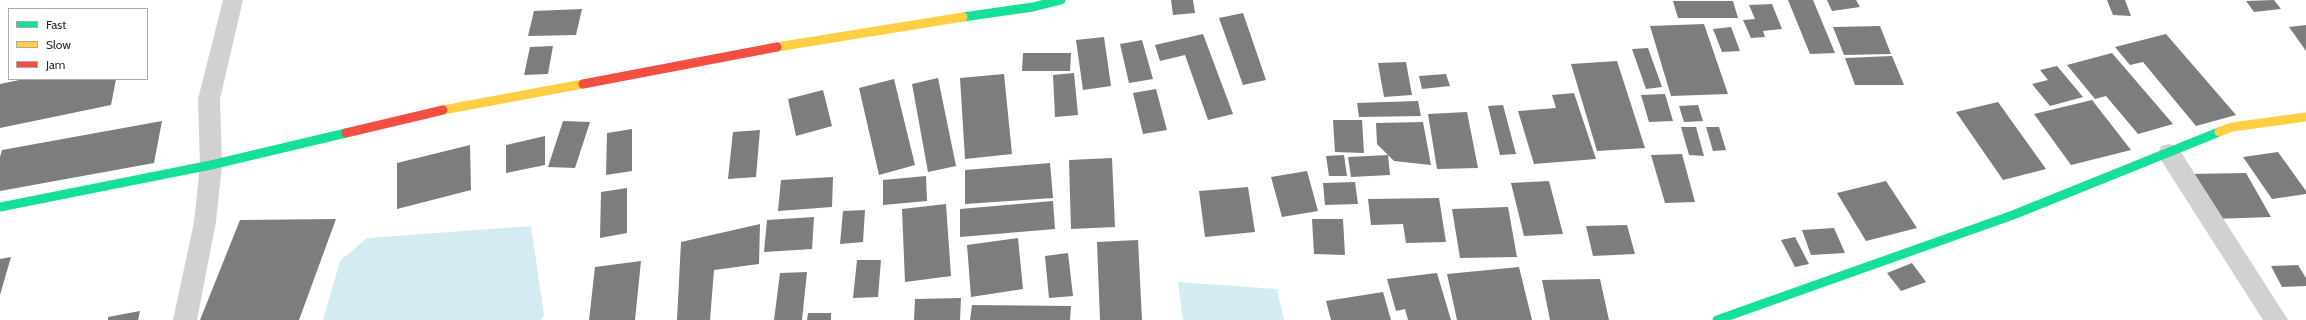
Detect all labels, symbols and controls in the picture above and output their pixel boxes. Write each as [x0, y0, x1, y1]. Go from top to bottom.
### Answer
legend [8, 8, 148, 80]
text: Fast [46, 17, 66, 32]
text: Slow [46, 37, 71, 52]
text: Jam [46, 57, 65, 72]

